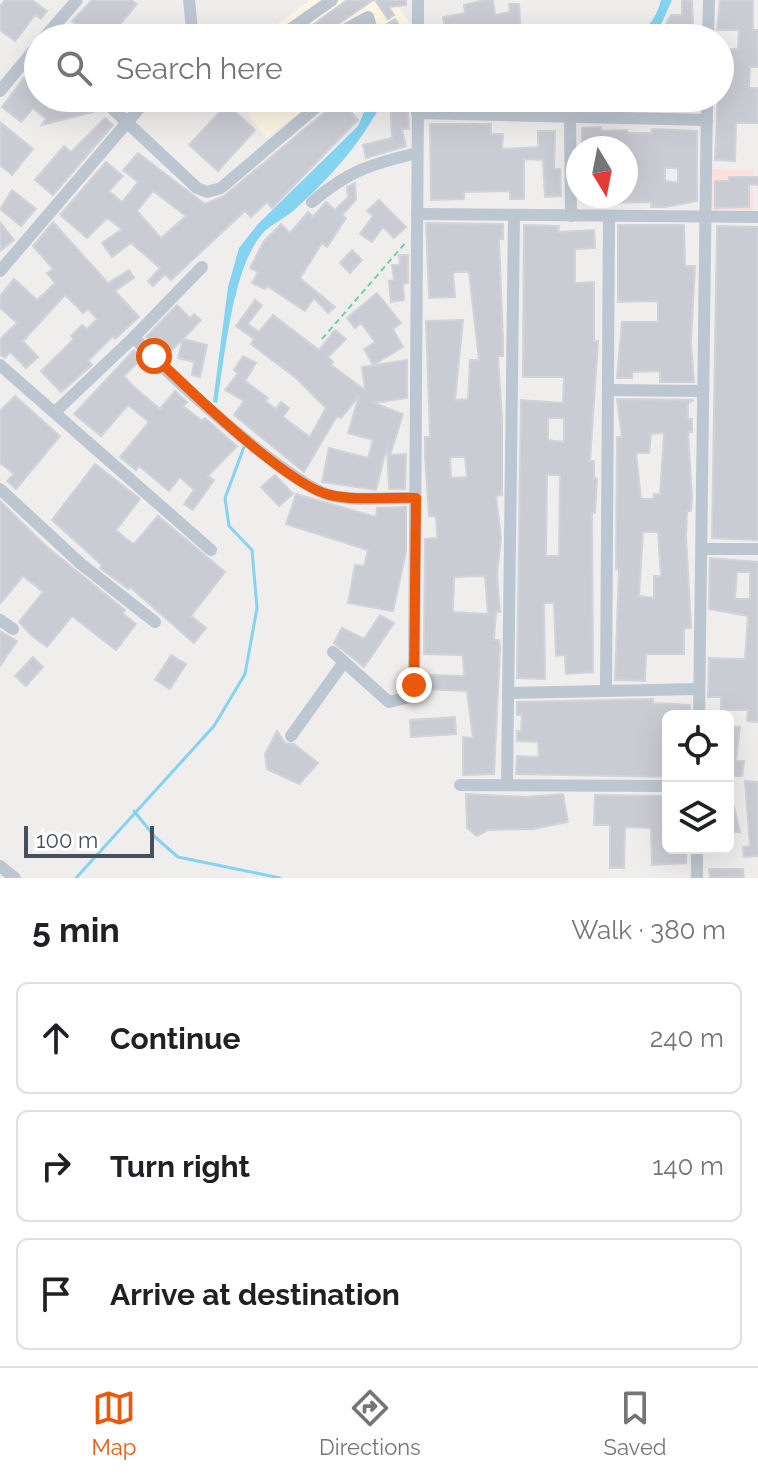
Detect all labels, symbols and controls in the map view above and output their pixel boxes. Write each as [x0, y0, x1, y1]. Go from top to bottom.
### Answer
search box [24, 24, 734, 112]
icon: search [52, 46, 96, 90]
text: Search here [116, 51, 283, 86]
north arrow [566, 136, 638, 208]
route start [136, 338, 172, 374]
route end [396, 667, 432, 703]
map controls [662, 710, 734, 854]
button: locate [662, 710, 734, 782]
button: layers [662, 782, 734, 854]
scale bar [24, 822, 154, 858]
text: 100 m [36, 827, 98, 853]
text: 5 min [32, 910, 120, 950]
text: Walk · 380 m [571, 915, 726, 945]
icon: ahead [34, 1016, 78, 1060]
text: Continue [110, 1021, 241, 1056]
text: 240 m [650, 1023, 724, 1053]
icon: right [34, 1144, 78, 1188]
text: Turn right [110, 1149, 250, 1184]
text: 140 m [652, 1151, 724, 1181]
icon: arrive [34, 1272, 78, 1316]
text: Arrive at destination [110, 1277, 400, 1312]
tab: Map [91, 1386, 136, 1460]
tab: Directions [319, 1386, 421, 1460]
tab: Saved [604, 1386, 667, 1460]

